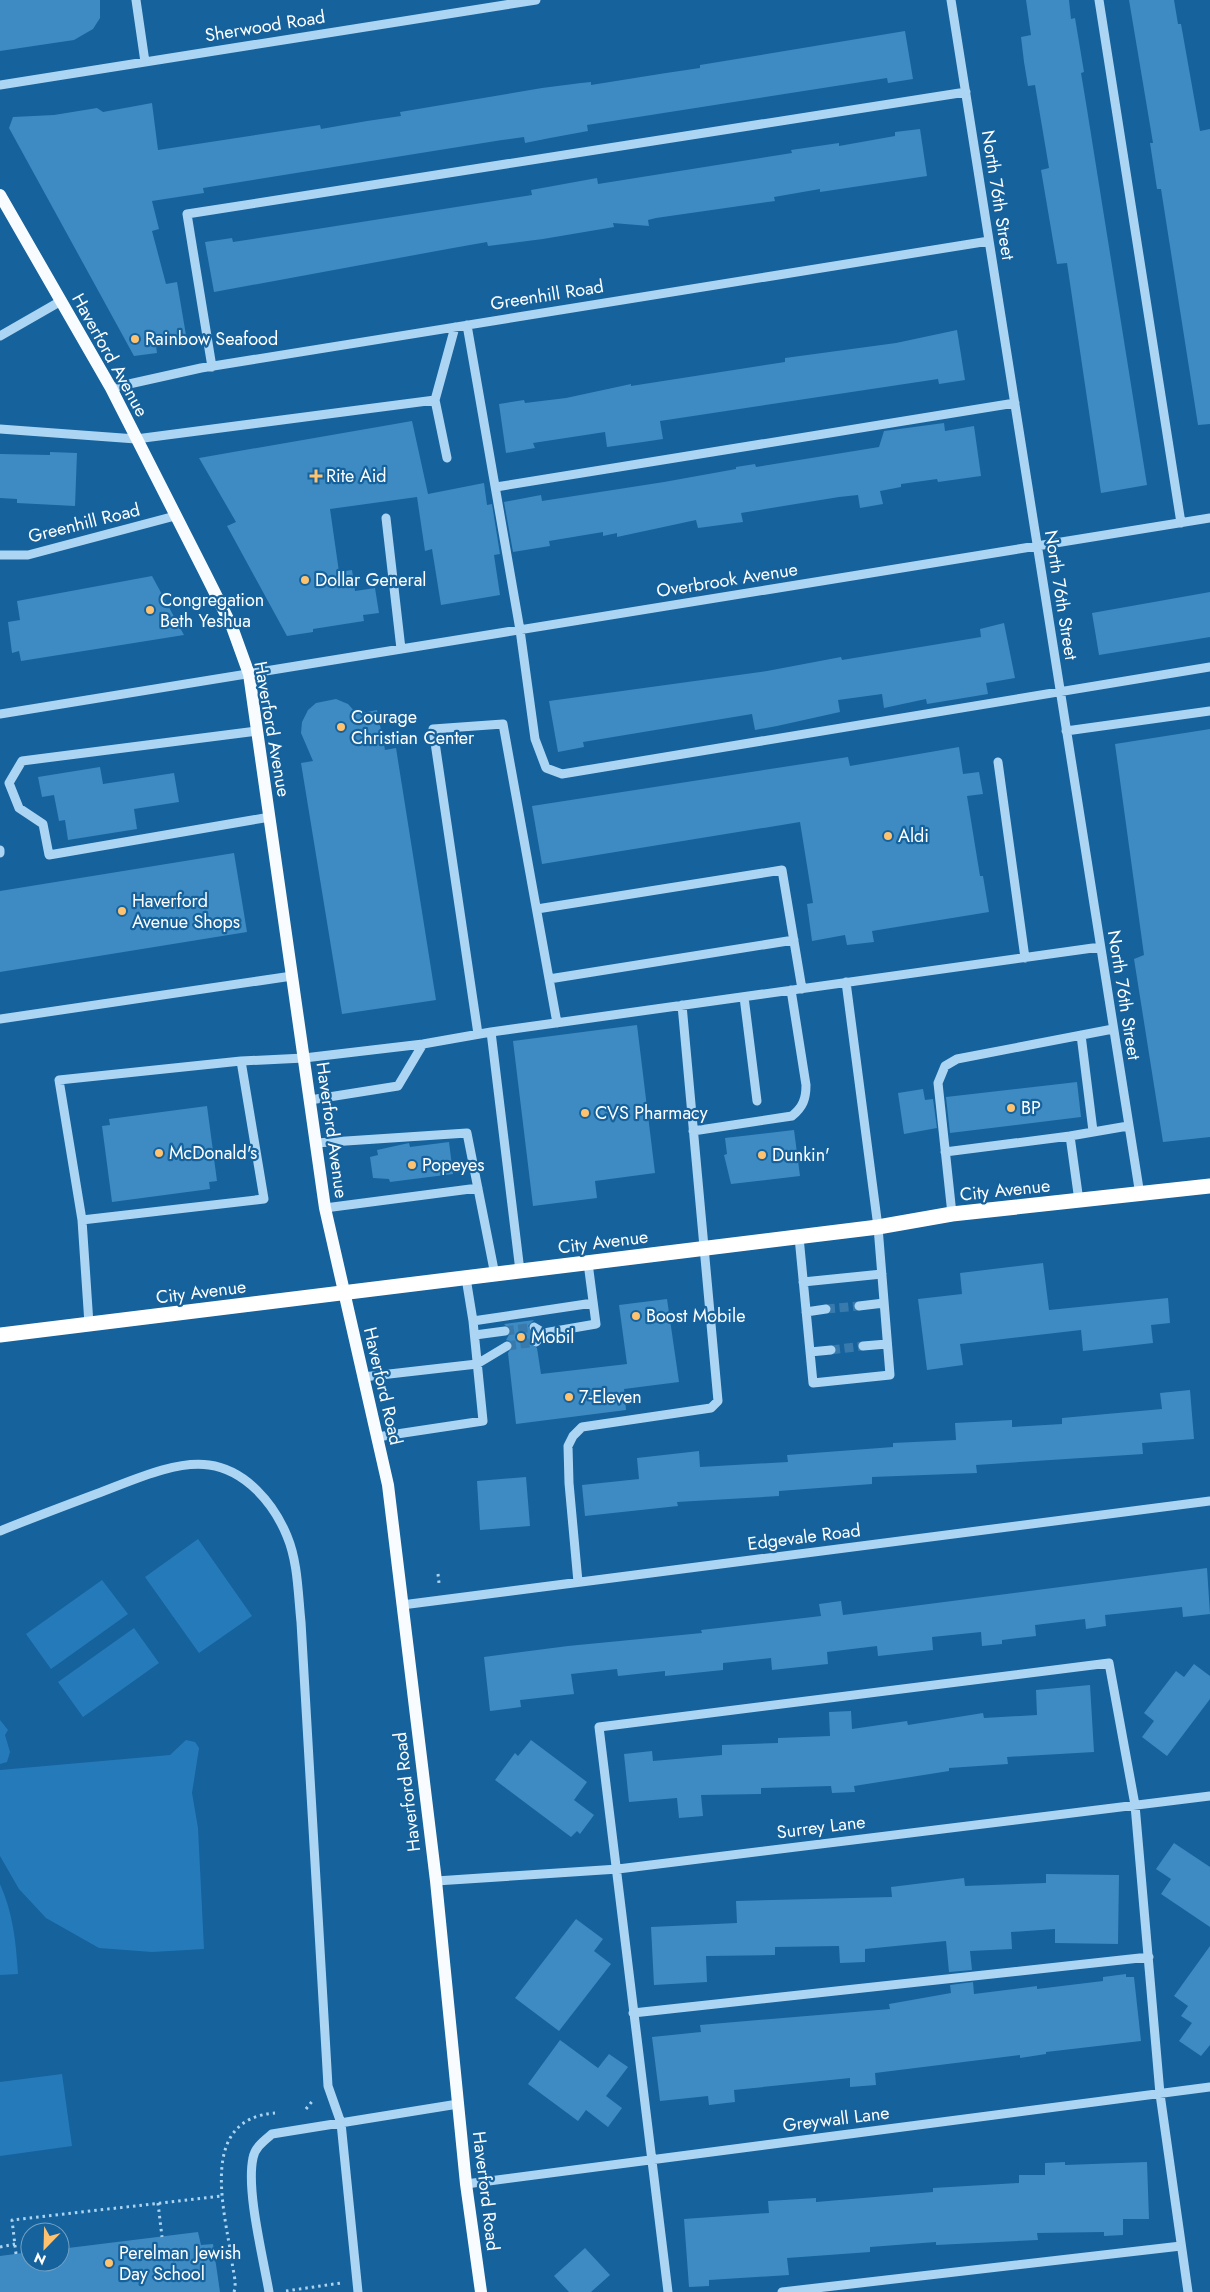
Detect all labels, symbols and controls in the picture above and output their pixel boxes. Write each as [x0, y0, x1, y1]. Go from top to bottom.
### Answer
street label: Sherwood Road [203, 4, 327, 48]
street label: North 76th Street [975, 128, 1021, 262]
street label: Greenhill Road [488, 273, 606, 317]
street label: Haverford Avenue [65, 289, 155, 421]
place label: Rainbow Seafood [145, 326, 278, 352]
marker: Rainbow Seafood [129, 333, 141, 345]
place label: Rite Aid [326, 463, 387, 489]
marker: Rite Aid [310, 470, 322, 482]
street label: Greenhill Road [25, 497, 143, 549]
street label: North 76th Street [1038, 528, 1084, 662]
street label: Overbrook Avenue [654, 556, 800, 604]
place label: Dollar General [315, 567, 427, 593]
marker: Dollar General [299, 574, 311, 586]
place label: Congregation Beth Yeshua [160, 587, 264, 634]
marker: Congregation Beth Yeshua [144, 604, 156, 616]
street label: Haverford Avenue [247, 659, 297, 799]
place label: Courage Christian Center [351, 704, 475, 751]
marker: Courage Christian Center [335, 721, 347, 733]
place label: Aldi [898, 823, 929, 849]
marker: Aldi [882, 830, 894, 842]
place label: Haverford Avenue Shops [132, 888, 240, 935]
marker: Haverford Avenue Shops [116, 905, 128, 917]
street label: North 76th Street [1101, 928, 1147, 1062]
street label: Haverford Avenue [310, 1060, 354, 1200]
place label: BP [1021, 1095, 1041, 1121]
place label: CVS Pharmacy [595, 1100, 708, 1126]
marker: BP [1005, 1102, 1017, 1114]
marker: CVS Pharmacy [579, 1107, 591, 1119]
place label: McDonald's [169, 1140, 257, 1166]
place label: Dunkin' [772, 1142, 830, 1168]
marker: McDonald's [153, 1147, 165, 1159]
marker: Dunkin' [756, 1149, 768, 1161]
place label: Popeyes [422, 1152, 485, 1178]
marker: Popeyes [406, 1159, 418, 1171]
street label: City Avenue [959, 1172, 1051, 1208]
street label: City Avenue [556, 1224, 650, 1260]
street label: City Avenue [154, 1274, 248, 1310]
place label: Boost Mobile [646, 1303, 745, 1329]
marker: Boost Mobile [630, 1310, 642, 1322]
place label: Mobil [531, 1324, 575, 1350]
street label: Haverford Road [357, 1325, 409, 1447]
marker: Mobil [515, 1331, 527, 1343]
place label: 7-Eleven [579, 1384, 642, 1410]
marker: 7-Eleven [563, 1391, 575, 1403]
street label: Edgevale Road [746, 1517, 862, 1557]
street label: Haverford Road [387, 1731, 427, 1853]
street label: Surrey Lane [775, 1809, 867, 1845]
street label: Greywall Lane [781, 2100, 891, 2138]
street label: Haverford Road [466, 2130, 506, 2252]
north arrow [20, 2222, 70, 2272]
place label: Perelman Jewish Day School [119, 2240, 241, 2287]
text: N [31, 2248, 49, 2270]
marker: Perelman Jewish Day School [103, 2257, 115, 2269]

